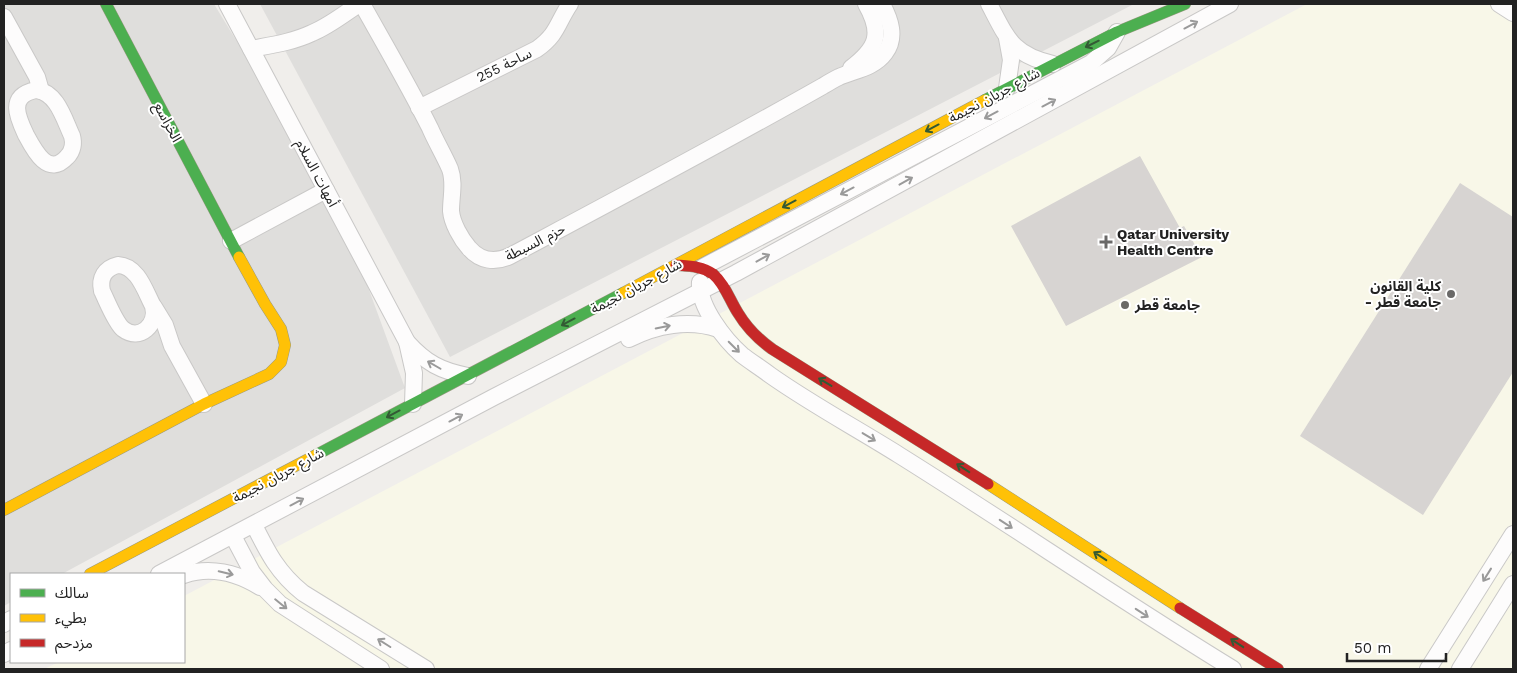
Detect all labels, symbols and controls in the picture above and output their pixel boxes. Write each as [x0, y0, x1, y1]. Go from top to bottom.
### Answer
one-way arrow [1183, 19, 1198, 29]
one-way arrow [1085, 39, 1100, 49]
street label: ساحة 255 [474, 45, 534, 85]
street label: شارع جريان نجيمة [946, 64, 1044, 128]
one-way arrow [1041, 98, 1055, 108]
street label: الخراسع [148, 99, 185, 146]
one-way arrow [984, 111, 999, 120]
one-way arrow [925, 124, 940, 133]
street label: أمهات السلام [290, 136, 342, 211]
one-way arrow [898, 175, 912, 185]
one-way arrow [840, 187, 855, 196]
one-way arrow [781, 199, 796, 209]
street label: حزم السبطة [502, 220, 569, 267]
place label: Qatar University Health Centre [1117, 226, 1229, 258]
marker: Qatar University Health Centre [1099, 235, 1113, 249]
one-way arrow [755, 253, 770, 262]
street label: شارع جريان نجيمة [588, 255, 686, 319]
place label: كلية القانون - جامعة قطر [1365, 278, 1442, 311]
marker: كلية القانون - جامعة قطر [1445, 288, 1457, 300]
place label: جامعة قطر [1134, 297, 1200, 314]
marker: جامعة قطر [1119, 299, 1131, 311]
one-way arrow [562, 318, 576, 328]
one-way arrow [655, 321, 671, 331]
one-way arrow [728, 341, 740, 353]
one-way arrow [428, 360, 442, 370]
one-way arrow [818, 377, 832, 387]
one-way arrow [386, 409, 401, 419]
one-way arrow [448, 413, 463, 422]
one-way arrow [862, 432, 876, 442]
street label: شارع جريان نجيمة [230, 444, 328, 508]
one-way arrow [956, 463, 970, 473]
one-way arrow [289, 497, 304, 506]
one-way arrow [999, 519, 1013, 529]
one-way arrow [1093, 550, 1107, 561]
one-way arrow [1482, 568, 1492, 582]
one-way arrow [217, 569, 233, 578]
legend [10, 573, 185, 663]
text: سالك [55, 584, 89, 602]
one-way arrow [274, 598, 287, 609]
one-way arrow [1135, 608, 1149, 618]
text: بطيء [55, 609, 87, 629]
scale bar [1347, 630, 1446, 662]
text: مزدحم [55, 634, 93, 654]
one-way arrow [378, 638, 392, 648]
one-way arrow [1230, 638, 1244, 648]
text: 50 m [1354, 639, 1391, 657]

